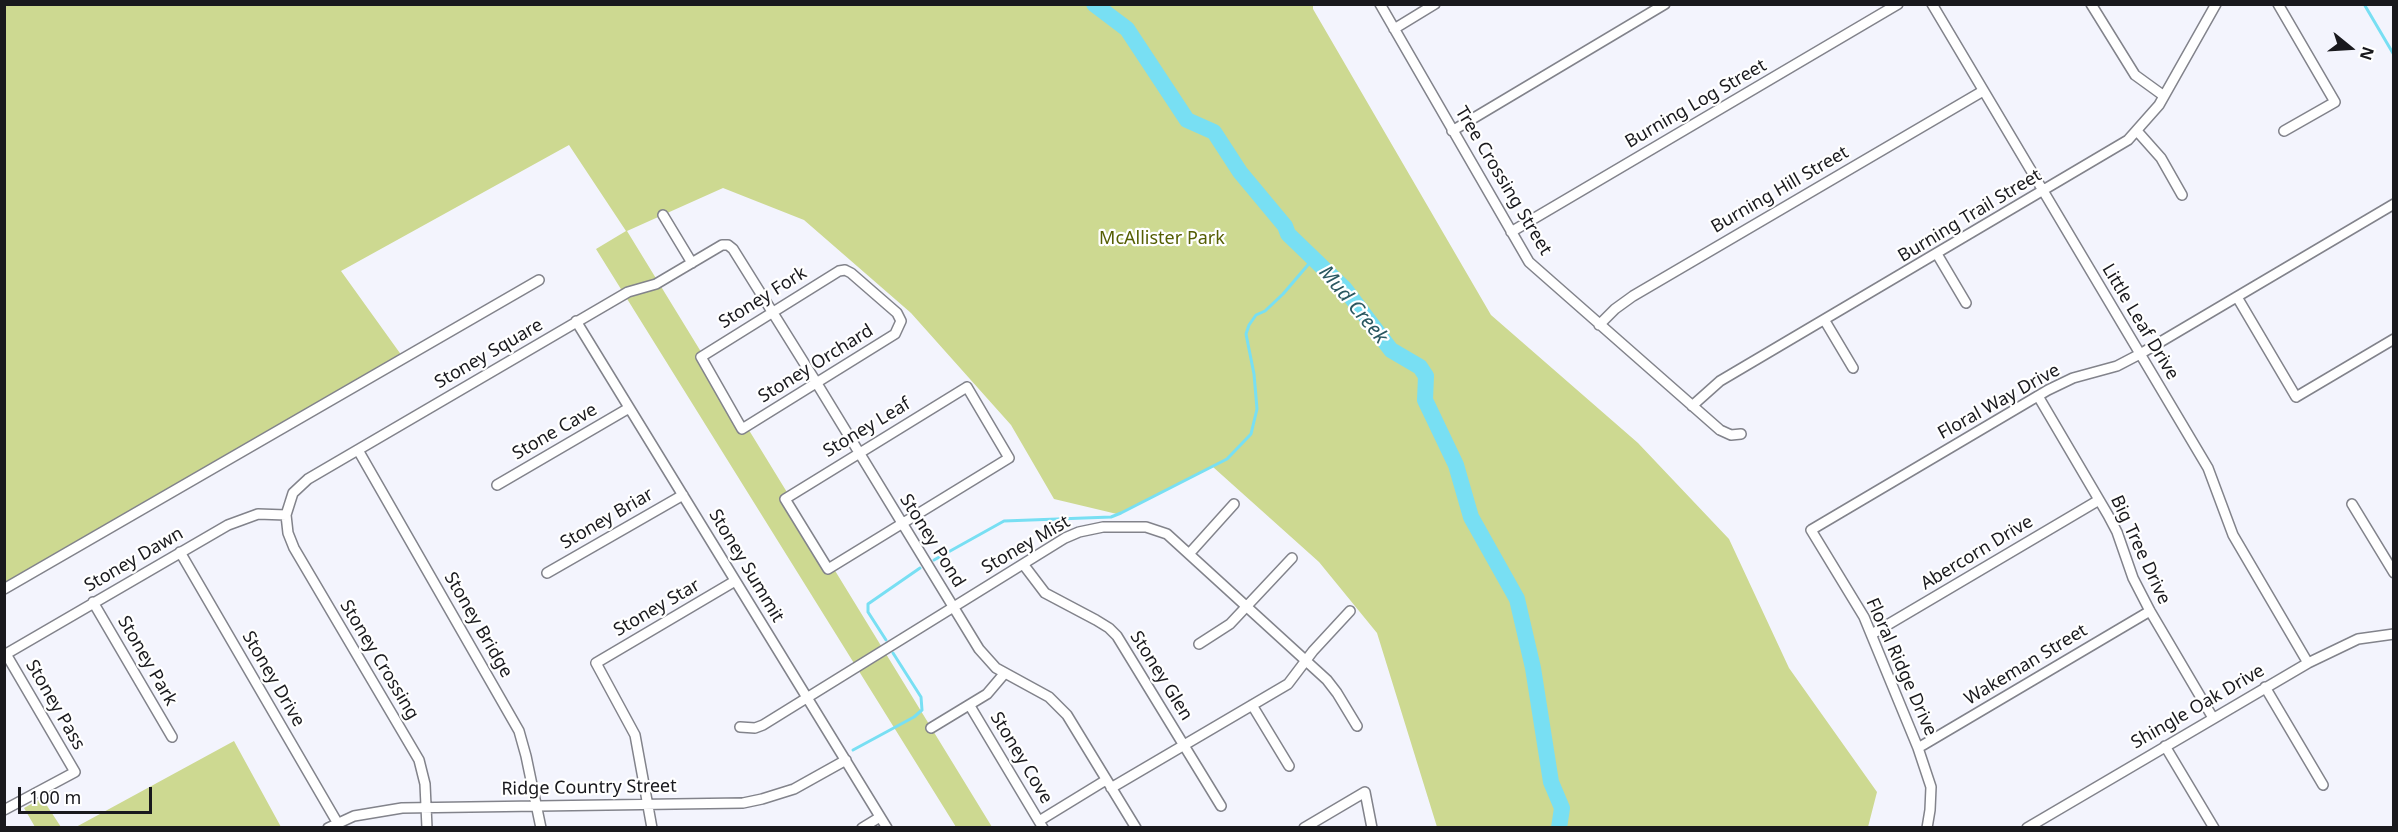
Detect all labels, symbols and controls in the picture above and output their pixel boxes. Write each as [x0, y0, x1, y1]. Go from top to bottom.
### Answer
north arrow [2320, 18, 2380, 78]
text: N [2355, 44, 2380, 63]
street label: Burning Log Street [1622, 55, 1770, 153]
street label: Tree Crossing Street [1450, 103, 1556, 259]
street label: Burning Hill Street [1707, 142, 1853, 238]
street label: Burning Trail Street [1894, 165, 2046, 267]
park label: McAllister Park [1099, 228, 1225, 250]
street label: Little Leaf Drive [2097, 260, 2183, 384]
water label: Mud Creek [1313, 261, 1393, 349]
street label: Stoney Fork [715, 263, 811, 333]
street label: Stoney Square [431, 314, 547, 394]
street label: Stoney Orchard [755, 320, 877, 408]
street label: Floral Way Drive [1934, 360, 2064, 444]
street label: Stoney Leaf [819, 394, 915, 462]
street label: Stone Cave [509, 399, 601, 465]
street label: Stoney Briar [557, 484, 657, 554]
street label: Stoney Pond [895, 490, 969, 592]
street label: Big Tree Drive [2105, 492, 2175, 608]
street label: Stoney Summit [704, 506, 788, 626]
street label: Stoney Mist [978, 511, 1074, 579]
street label: Abercorn Drive [1917, 511, 2037, 595]
street label: Stoney Dawn [81, 523, 187, 597]
street label: Stoney Bridge [439, 568, 517, 682]
street label: Stoney Star [610, 575, 704, 641]
street label: Floral Ridge Drive [1861, 595, 1941, 739]
street label: Stoney Crossing [335, 596, 423, 724]
street label: Stoney Park [113, 612, 181, 710]
street label: Wakeman Street [1961, 620, 2091, 710]
street label: Stoney Drive [237, 627, 309, 731]
street label: Stoney Glen [1125, 627, 1197, 725]
street label: Stoney Pass [21, 656, 89, 754]
street label: Shingle Oak Drive [2128, 660, 2268, 754]
street label: Stoney Cove [985, 708, 1057, 808]
scale bar [21, 775, 154, 813]
street label: Ridge Country Street [501, 776, 677, 800]
text: 100 m [29, 785, 81, 809]

